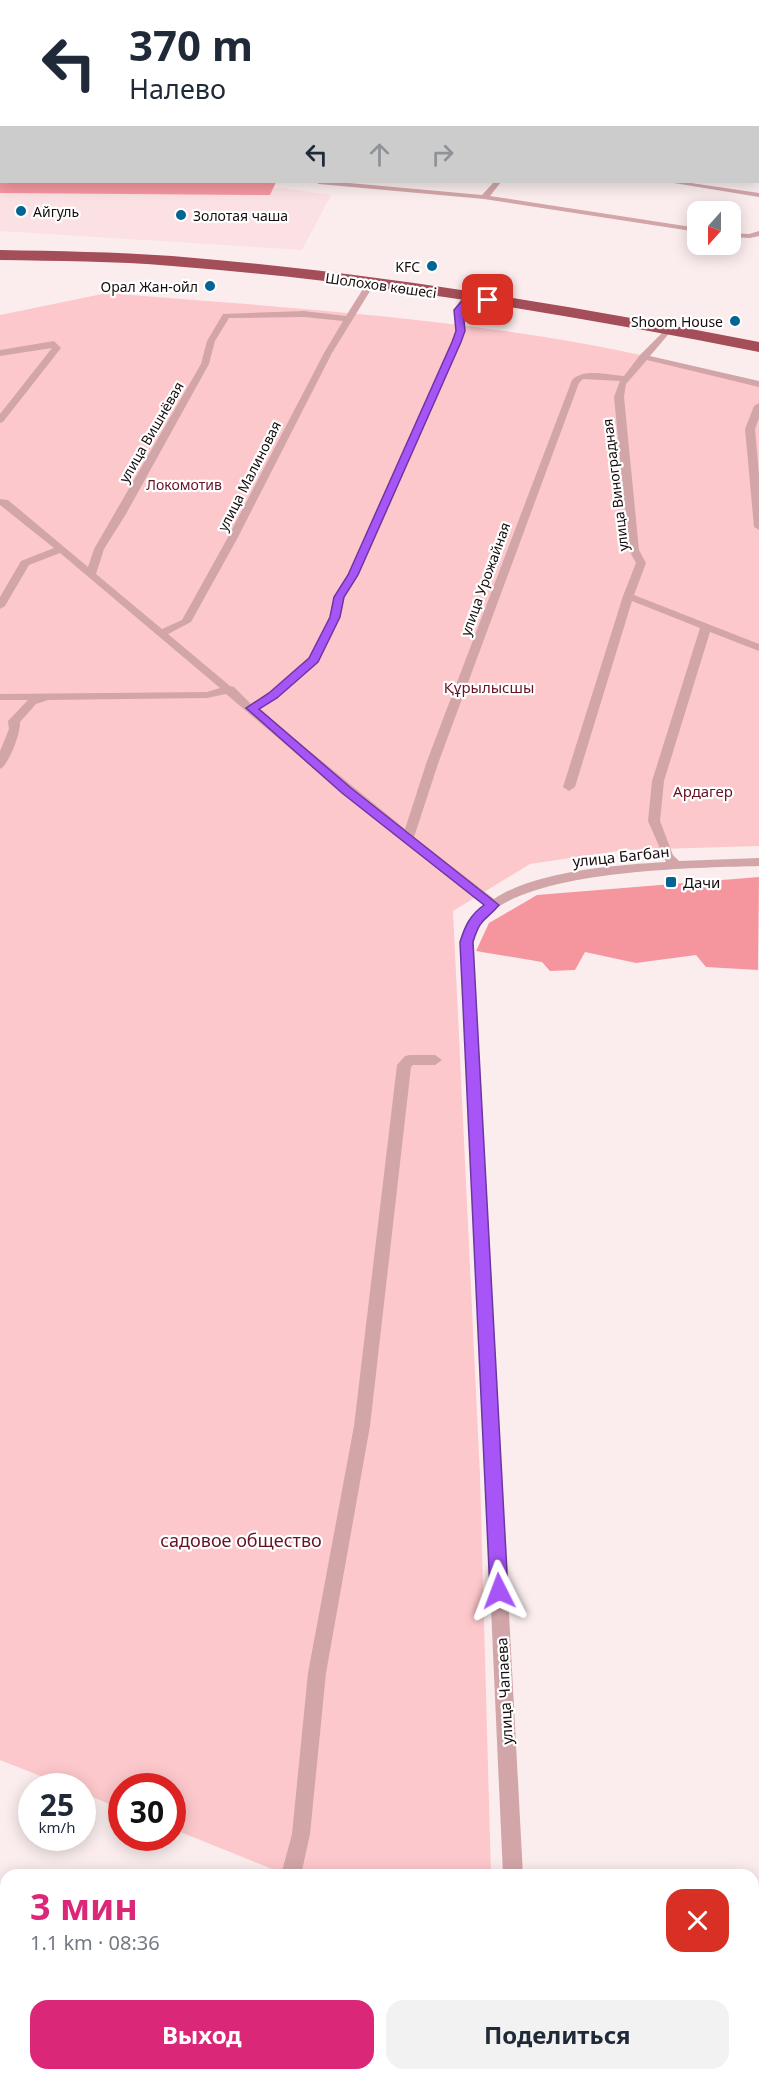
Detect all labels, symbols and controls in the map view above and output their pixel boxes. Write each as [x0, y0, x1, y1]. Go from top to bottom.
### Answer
text: 370 m [129, 16, 253, 73]
icon: left [30, 24, 108, 102]
text: Налево [129, 70, 226, 107]
icon: left [300, 138, 333, 171]
icon: ahead [363, 138, 396, 171]
icon: right [426, 138, 459, 171]
north arrow [687, 201, 741, 255]
map controls [687, 201, 741, 255]
place label: Айгуль [33, 202, 79, 221]
marker: Айгуль [14, 204, 28, 218]
place label: Золотая чаша [193, 206, 288, 225]
marker: Золотая чаша [174, 208, 188, 222]
place label: KFC [395, 257, 420, 276]
marker: KFC [425, 259, 439, 273]
street label: Шолохов көшесі [324, 268, 438, 302]
pin [462, 274, 513, 325]
place label: Орал Жан-ойл [101, 277, 198, 296]
marker: Орал Жан-ойл [203, 279, 217, 293]
icon: arrive [471, 283, 504, 316]
place label: Shoom House [631, 312, 723, 331]
marker: Shoom House [728, 314, 742, 328]
street label: улица Вишнёвая [114, 378, 188, 486]
street label: улица Малиновая [213, 418, 285, 534]
street label: улица Виноградная [597, 418, 633, 552]
park label: Локомотив [146, 475, 222, 494]
street label: улица Урожайная [456, 520, 514, 638]
park label: Құрылысшы [444, 677, 534, 697]
park label: Ардагер [673, 781, 733, 801]
street label: улица Багбан [572, 841, 670, 871]
place label: Дачи [683, 872, 720, 892]
marker: Дачи [664, 875, 678, 889]
park label: садовое общество [160, 1528, 322, 1552]
position arrow [467, 1559, 531, 1623]
street label: улица Чапаева [491, 1637, 517, 1745]
speed limit sign: 30 [108, 1773, 186, 1851]
text: 25 [40, 1784, 74, 1825]
text: km/h [39, 1817, 75, 1837]
text: 3 мин [30, 1882, 138, 1931]
button: close [666, 1889, 729, 1952]
text: 1.1 km · 08:36 [30, 1929, 160, 1956]
button: Выход [30, 2000, 374, 2069]
button: Поделиться [386, 2000, 729, 2069]

